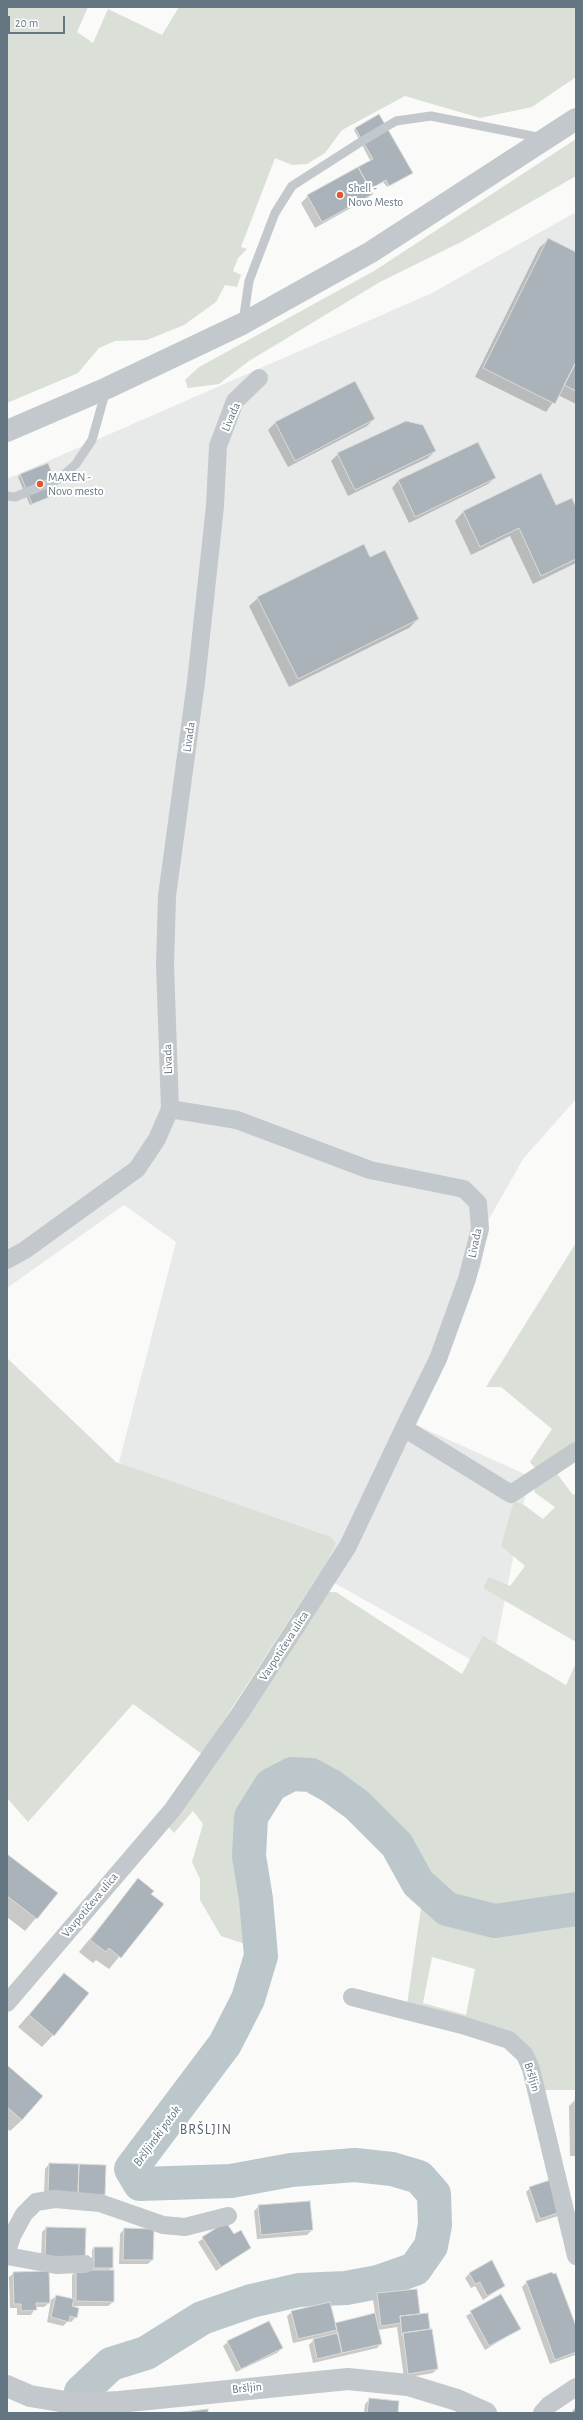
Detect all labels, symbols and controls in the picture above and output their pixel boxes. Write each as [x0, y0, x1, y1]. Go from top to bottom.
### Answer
scale bar [10, 8, 67, 34]
text: 20 m [15, 17, 38, 29]
place label: Shell - Novo Mesto [348, 181, 403, 209]
marker: Shell - Novo Mesto [335, 190, 345, 200]
street label: Livada [218, 400, 244, 434]
place label: MAXEN - Novo mesto [48, 470, 104, 498]
marker: MAXEN - Novo mesto [35, 479, 45, 489]
street label: Livada [180, 721, 198, 753]
street label: Livada [160, 1044, 176, 1074]
street label: Livada [465, 1227, 485, 1259]
street label: Vavpotičeva ulica [256, 1609, 312, 1683]
street label: Vavpotičeva ulica [59, 1870, 121, 1940]
street label: Bršljin [521, 2061, 543, 2093]
water label: Bršljinski potok [130, 2103, 184, 2169]
district label: BRŠLJIN [180, 2122, 232, 2138]
street label: Bršljin [231, 2379, 263, 2397]

